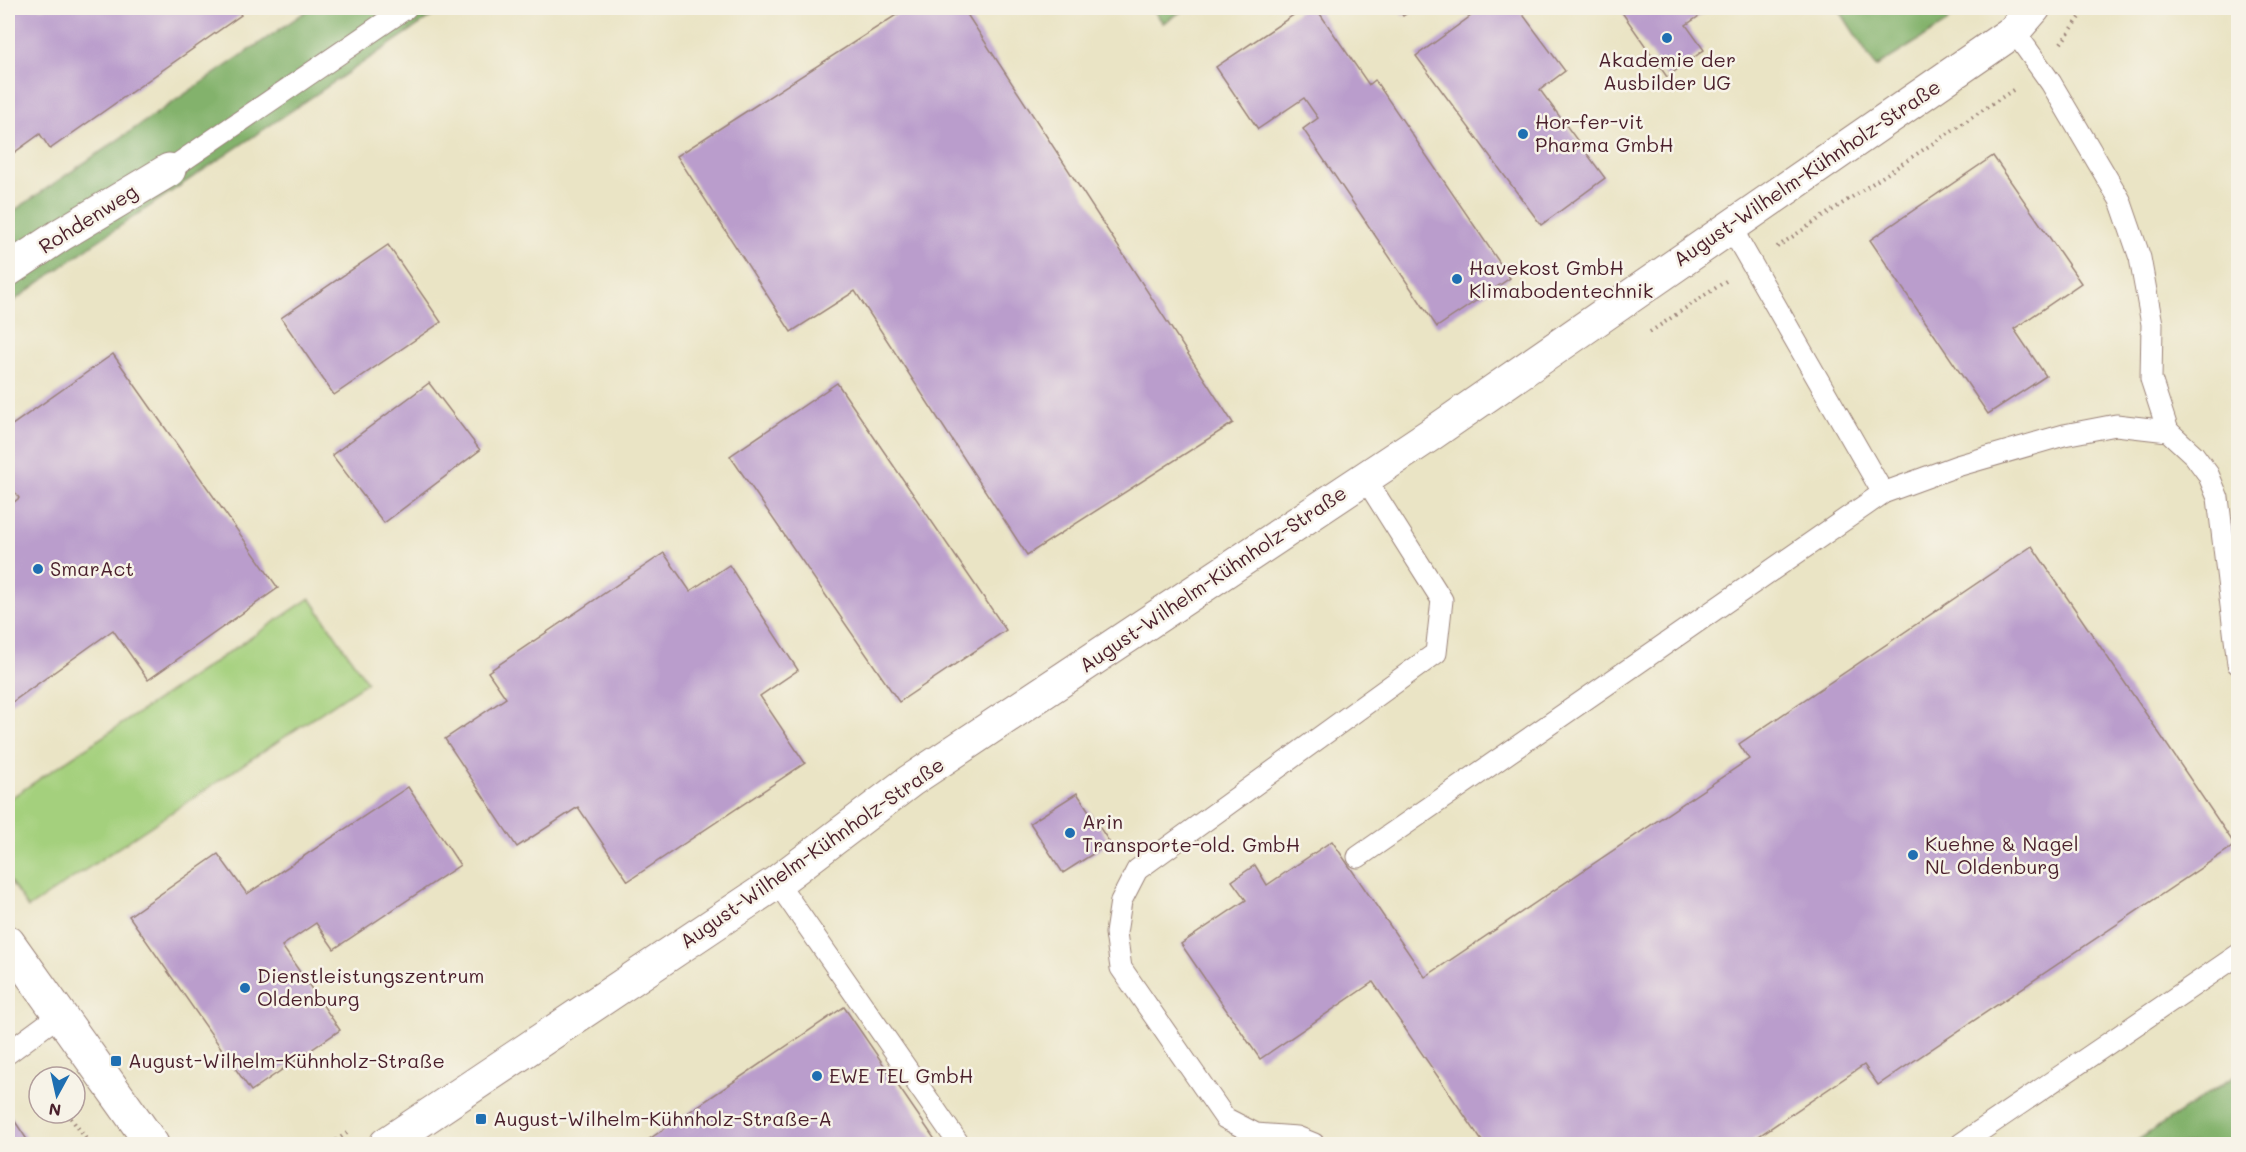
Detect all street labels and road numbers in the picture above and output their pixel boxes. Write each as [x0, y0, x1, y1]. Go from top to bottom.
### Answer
street label: August-Wilhelm-Kühnholz-Straße [1668, 73, 1945, 272]
street label: Rohdenweg [33, 178, 142, 259]
street label: August-Wilhelm-Kühnholz-Straße [1074, 479, 1351, 678]
street label: August-Wilhelm-Kühnholz-Straße [674, 751, 949, 954]

